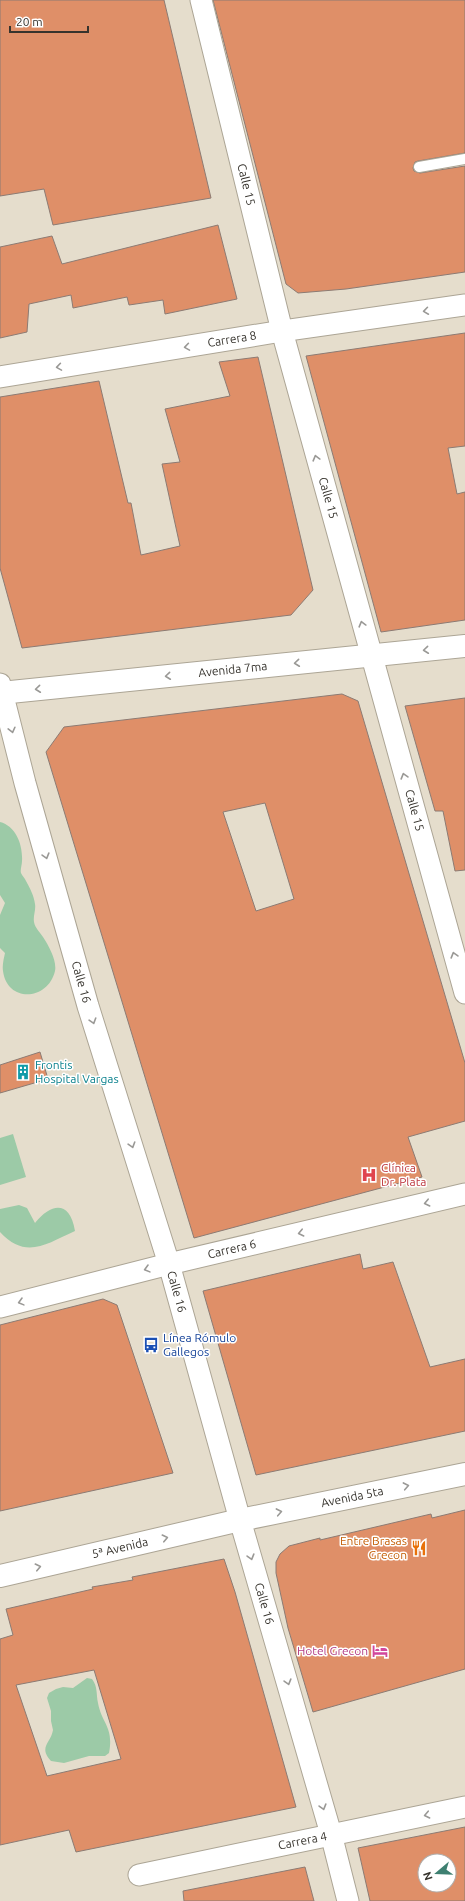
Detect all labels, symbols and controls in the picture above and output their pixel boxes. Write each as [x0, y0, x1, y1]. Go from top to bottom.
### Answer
scale bar [10, 8, 88, 34]
text: 20 m [16, 15, 43, 28]
street label: Calle 15 [235, 162, 258, 207]
one-way arrow [423, 306, 429, 315]
street label: Carrera 8 [206, 328, 258, 349]
one-way arrow [184, 342, 190, 351]
one-way arrow [56, 363, 62, 371]
one-way arrow [312, 455, 321, 462]
street label: Calle 15 [317, 475, 341, 520]
one-way arrow [358, 621, 366, 627]
one-way arrow [423, 645, 429, 654]
one-way arrow [294, 658, 300, 667]
street label: Avenida 7ma [198, 659, 268, 679]
one-way arrow [164, 671, 171, 680]
one-way arrow [35, 684, 41, 693]
one-way arrow [7, 727, 15, 733]
one-way arrow [400, 773, 409, 780]
street label: Calle 15 [403, 788, 427, 832]
one-way arrow [41, 852, 50, 859]
one-way arrow [451, 952, 459, 958]
street label: Calle 16 [70, 960, 94, 1005]
one-way arrow [88, 1017, 97, 1024]
place label: Frontis Hospital Vargas [35, 1058, 119, 1085]
building icon: Frontis Hospital Vargas [14, 1063, 32, 1081]
one-way arrow [127, 1141, 136, 1148]
place label: Clínica Dr. Plata [381, 1161, 427, 1188]
hospital icon: Clínica Dr. Plata [360, 1166, 378, 1184]
one-way arrow [424, 1198, 430, 1206]
one-way arrow [297, 1228, 304, 1236]
street label: Carrera 6 [206, 1237, 258, 1261]
one-way arrow [144, 1265, 150, 1273]
street label: Calle 16 [165, 1269, 189, 1314]
one-way arrow [18, 1297, 25, 1306]
place label: Línea Rómulo Gallegos [163, 1331, 236, 1358]
bus stop icon: Línea Rómulo Gallegos [142, 1336, 160, 1354]
one-way arrow [403, 1483, 409, 1491]
street label: Avenida 5ta [320, 1484, 385, 1509]
one-way arrow [276, 1508, 282, 1516]
one-way arrow [161, 1534, 168, 1542]
place label: Entre Brasas Grecon [340, 1534, 407, 1561]
street label: 5ª Avenida [91, 1535, 149, 1560]
restaurant icon: Entre Brasas Grecon [410, 1539, 428, 1557]
one-way arrow [246, 1553, 255, 1560]
one-way arrow [35, 1564, 41, 1572]
street label: Calle 16 [253, 1581, 277, 1626]
hotel icon: Hotel Grecon [371, 1642, 389, 1660]
place label: Hotel Grecon [297, 1644, 368, 1657]
one-way arrow [283, 1678, 292, 1685]
one-way arrow [318, 1803, 327, 1810]
one-way arrow [424, 1810, 430, 1818]
street label: Carrera 4 [277, 1829, 328, 1852]
north arrow [417, 1853, 457, 1893]
text: N [421, 1870, 435, 1882]

